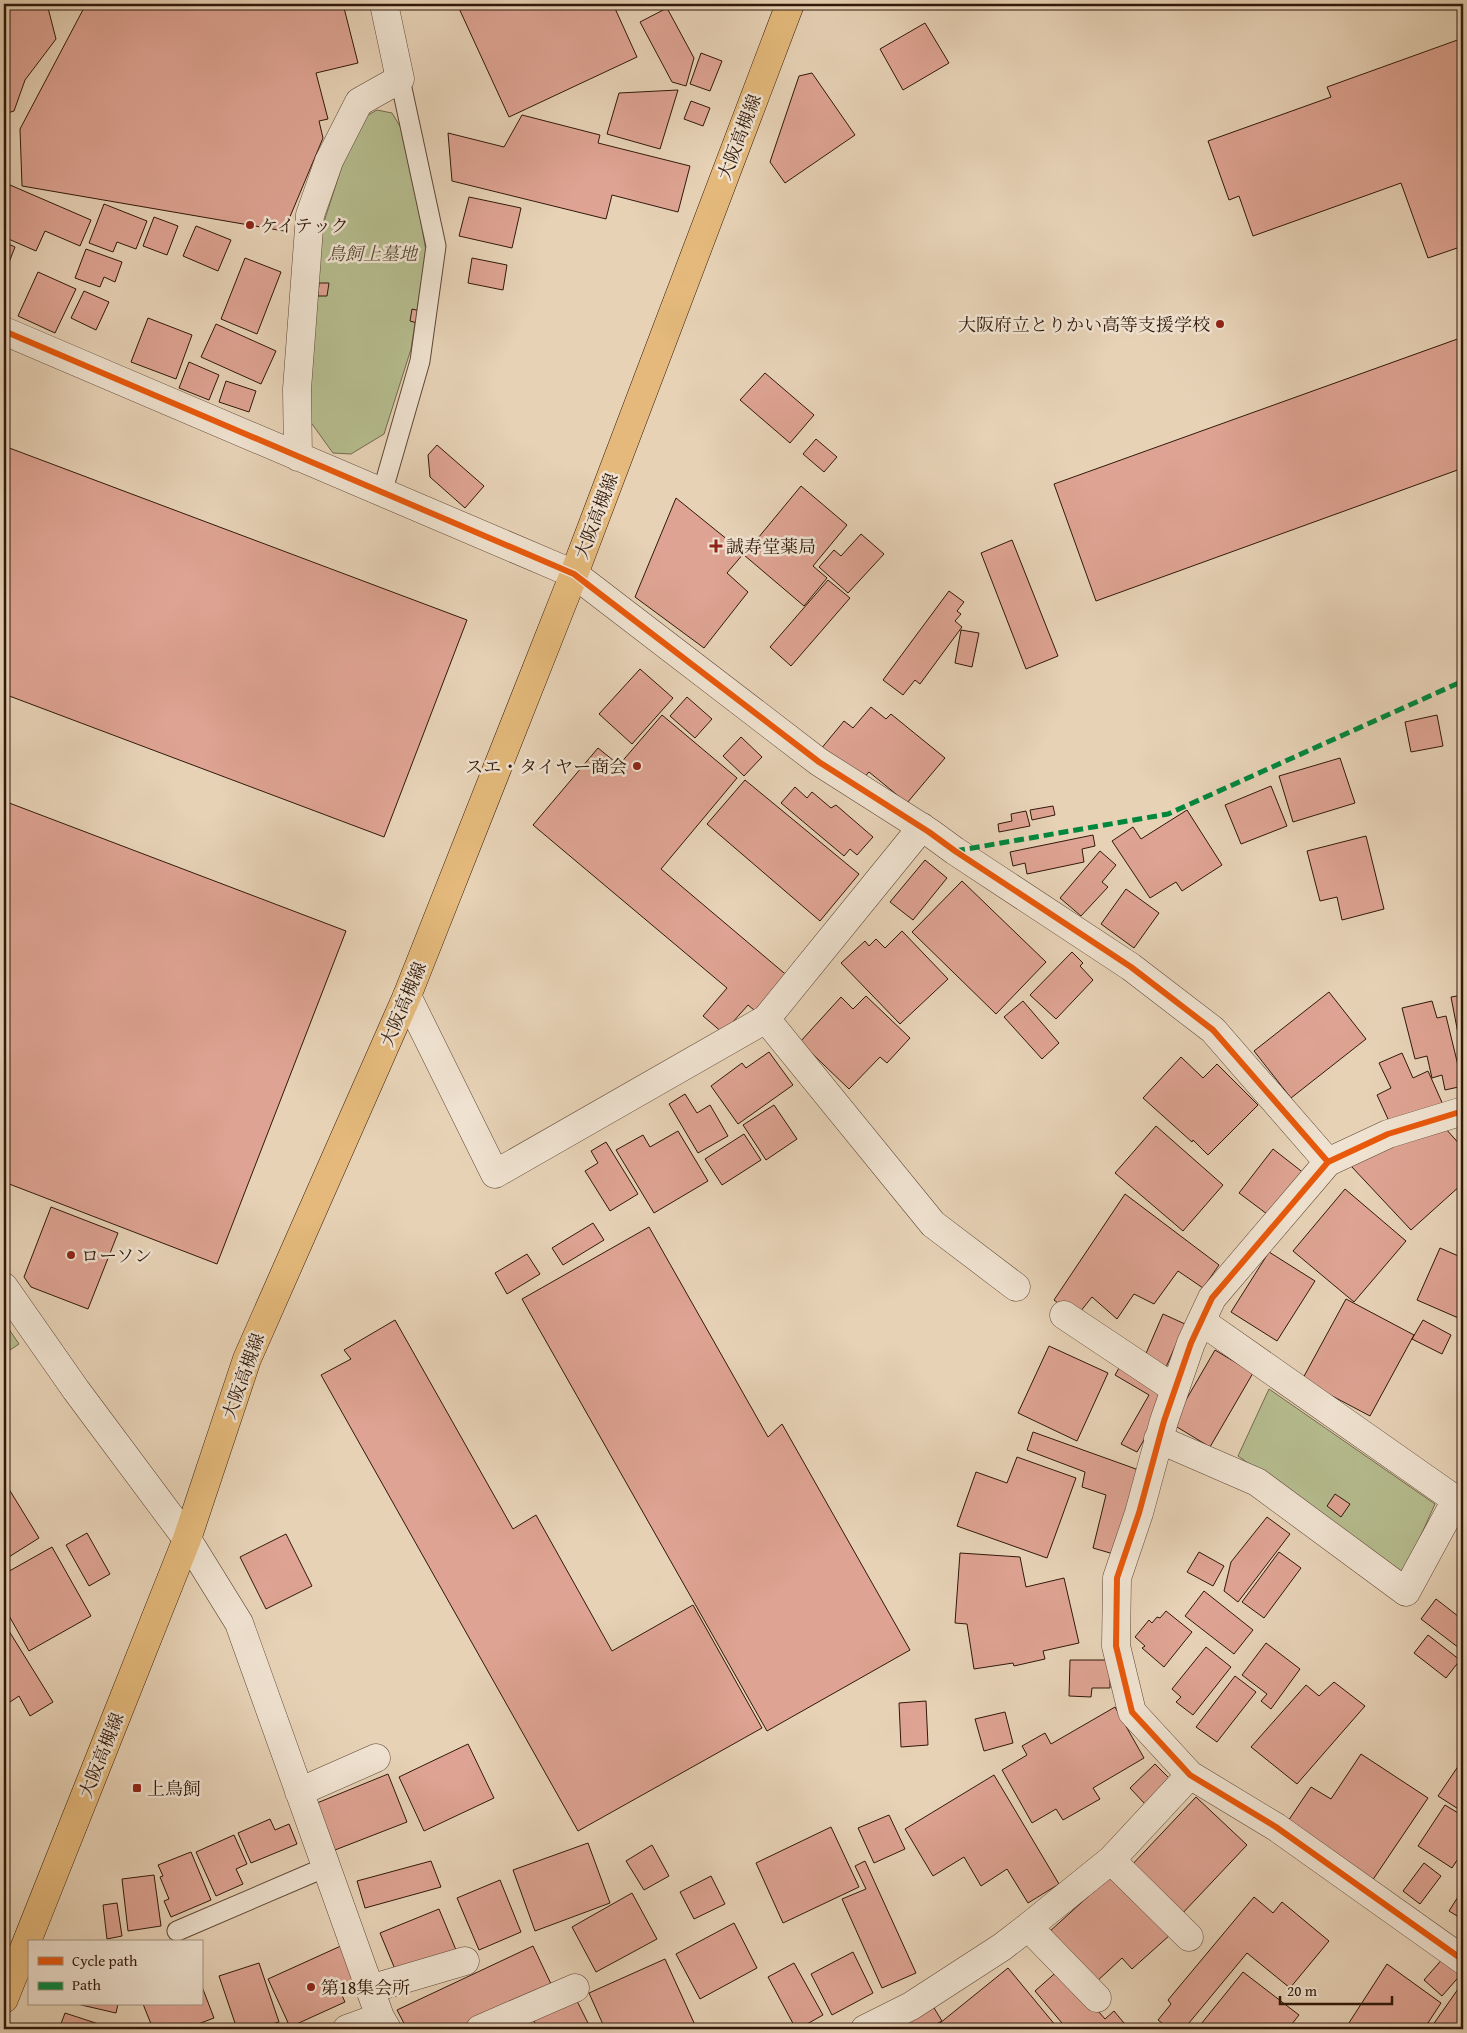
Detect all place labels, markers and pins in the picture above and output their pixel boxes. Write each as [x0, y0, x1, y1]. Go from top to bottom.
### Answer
place label: ケイテック [260, 212, 349, 239]
marker: ケイテック [244, 219, 256, 231]
place label: 大阪府立とりかい高等支援学校 [958, 311, 1210, 338]
marker: 大阪府立とりかい高等支援学校 [1214, 318, 1226, 330]
place label: 誠寿堂薬局 [726, 533, 816, 560]
marker: 誠寿堂薬局 [710, 540, 722, 552]
place label: スエ・タイヤー商会 [465, 753, 627, 780]
marker: スエ・タイヤー商会 [631, 760, 643, 772]
place label: ローソン [81, 1242, 152, 1269]
marker: ローソン [65, 1249, 77, 1261]
place label: 上鳥飼 [147, 1775, 201, 1802]
marker: 上鳥飼 [131, 1782, 143, 1794]
place label: 第18集会所 [321, 1974, 410, 2001]
marker: 第18集会所 [305, 1981, 317, 1993]

